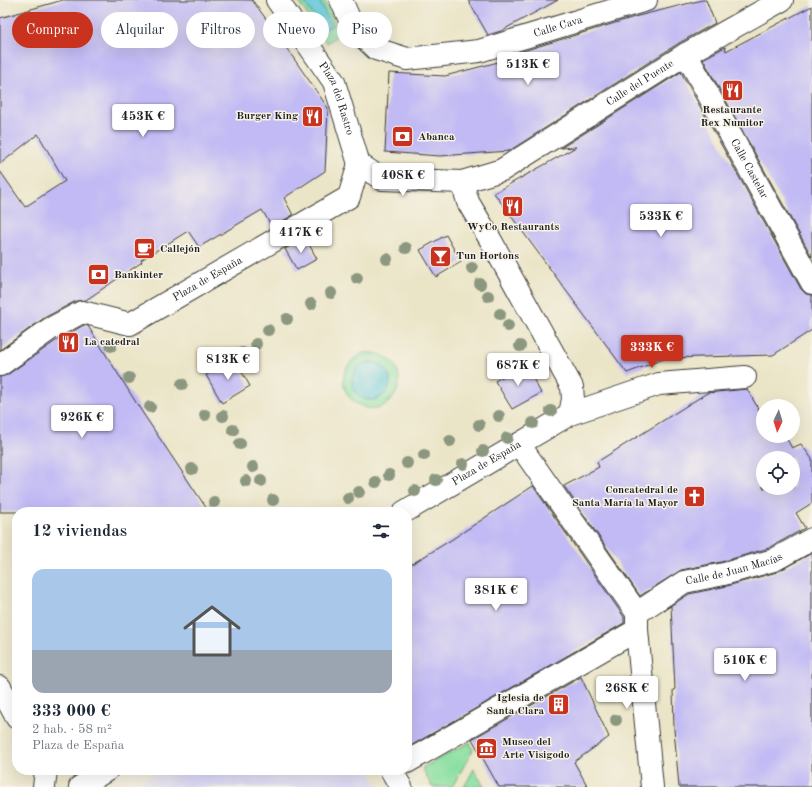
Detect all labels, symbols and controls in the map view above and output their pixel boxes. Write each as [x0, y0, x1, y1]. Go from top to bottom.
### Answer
chip: Comprar [12, 12, 93, 48]
chip: Alquilar [101, 12, 178, 48]
chip: Filtros [186, 12, 255, 48]
chip: Nuevo [263, 12, 329, 48]
chip: Piso [337, 12, 392, 48]
street label: Calle Cava [532, 14, 584, 39]
pin: 513K € [495, 52, 561, 86]
text: 513K € [506, 58, 550, 71]
street label: Calle del Puente [604, 58, 676, 108]
street label: Plaza del Rastro [316, 60, 355, 136]
restaurant icon: Restaurante Rex Numitor [719, 77, 745, 103]
restaurant icon: Burger King [300, 103, 326, 129]
pin: 453K € [110, 104, 176, 138]
place label: Restaurante Rex Numitor [701, 105, 764, 129]
text: 453K € [121, 110, 165, 123]
place label: Burger King [236, 111, 298, 122]
bank icon: Abanca [389, 124, 415, 150]
place label: Abanca [418, 132, 455, 143]
street label: Calle Castelar [728, 137, 770, 201]
pin: 408K € [370, 163, 436, 197]
text: 408K € [381, 169, 425, 182]
restaurant icon: WyCo Restaurants [500, 194, 526, 220]
pin: 533K € [628, 204, 694, 238]
text: 533K € [639, 210, 683, 223]
pin: 417K € [268, 220, 334, 254]
place label: WyCo Restaurants [467, 222, 559, 233]
text: 417K € [279, 226, 323, 239]
cafe icon: Callejón [132, 236, 158, 262]
bar icon: Tun Hortons [428, 243, 454, 269]
place label: Callejón [160, 244, 200, 255]
place label: Tun Hortons [456, 251, 519, 262]
street label: Plaza de España [171, 254, 245, 303]
bank icon: Bankinter [85, 262, 111, 288]
place label: Bankinter [114, 270, 163, 281]
restaurant icon: La catedral [55, 329, 81, 355]
pin: 333K € [619, 335, 685, 369]
place label: La catedral [84, 337, 140, 348]
text: 333K € [630, 341, 674, 354]
pin: 813K € [195, 347, 261, 381]
text: 813K € [206, 353, 250, 366]
pin: 687K € [485, 353, 551, 387]
text: 687K € [496, 359, 540, 372]
north arrow [756, 399, 800, 443]
map controls [756, 399, 800, 495]
pin: 926K € [49, 405, 115, 439]
text: 926K € [60, 411, 104, 424]
street label: Plaza de España [450, 438, 524, 488]
button: locate [756, 451, 800, 495]
church icon: Concatedral de Santa María la Mayor [681, 483, 707, 509]
place label: Concatedral de Santa María la Mayor [572, 485, 678, 509]
icon: filters [370, 520, 392, 542]
text: 12 viviendas [32, 523, 127, 540]
street label: Calle de Juan Macías [685, 551, 785, 587]
pin: 381K € [463, 578, 529, 612]
text: 381K € [474, 584, 518, 597]
icon: home [176, 595, 248, 667]
pin: 510K € [712, 648, 778, 682]
text: 510K € [723, 654, 767, 667]
pin: 268K € [594, 676, 660, 710]
text: 268K € [605, 682, 649, 695]
building icon: Iglesia de Santa Clara [546, 691, 572, 717]
place label: Iglesia de Santa Clara [486, 693, 544, 717]
text: 333 000 € [32, 703, 111, 720]
text: 2 hab. · 58 m² [32, 723, 112, 736]
museum icon: Museo del Arte Visigodo [474, 735, 500, 761]
place label: Museo del Arte Visigodo [502, 737, 570, 761]
text: Plaza de España [32, 739, 124, 752]

